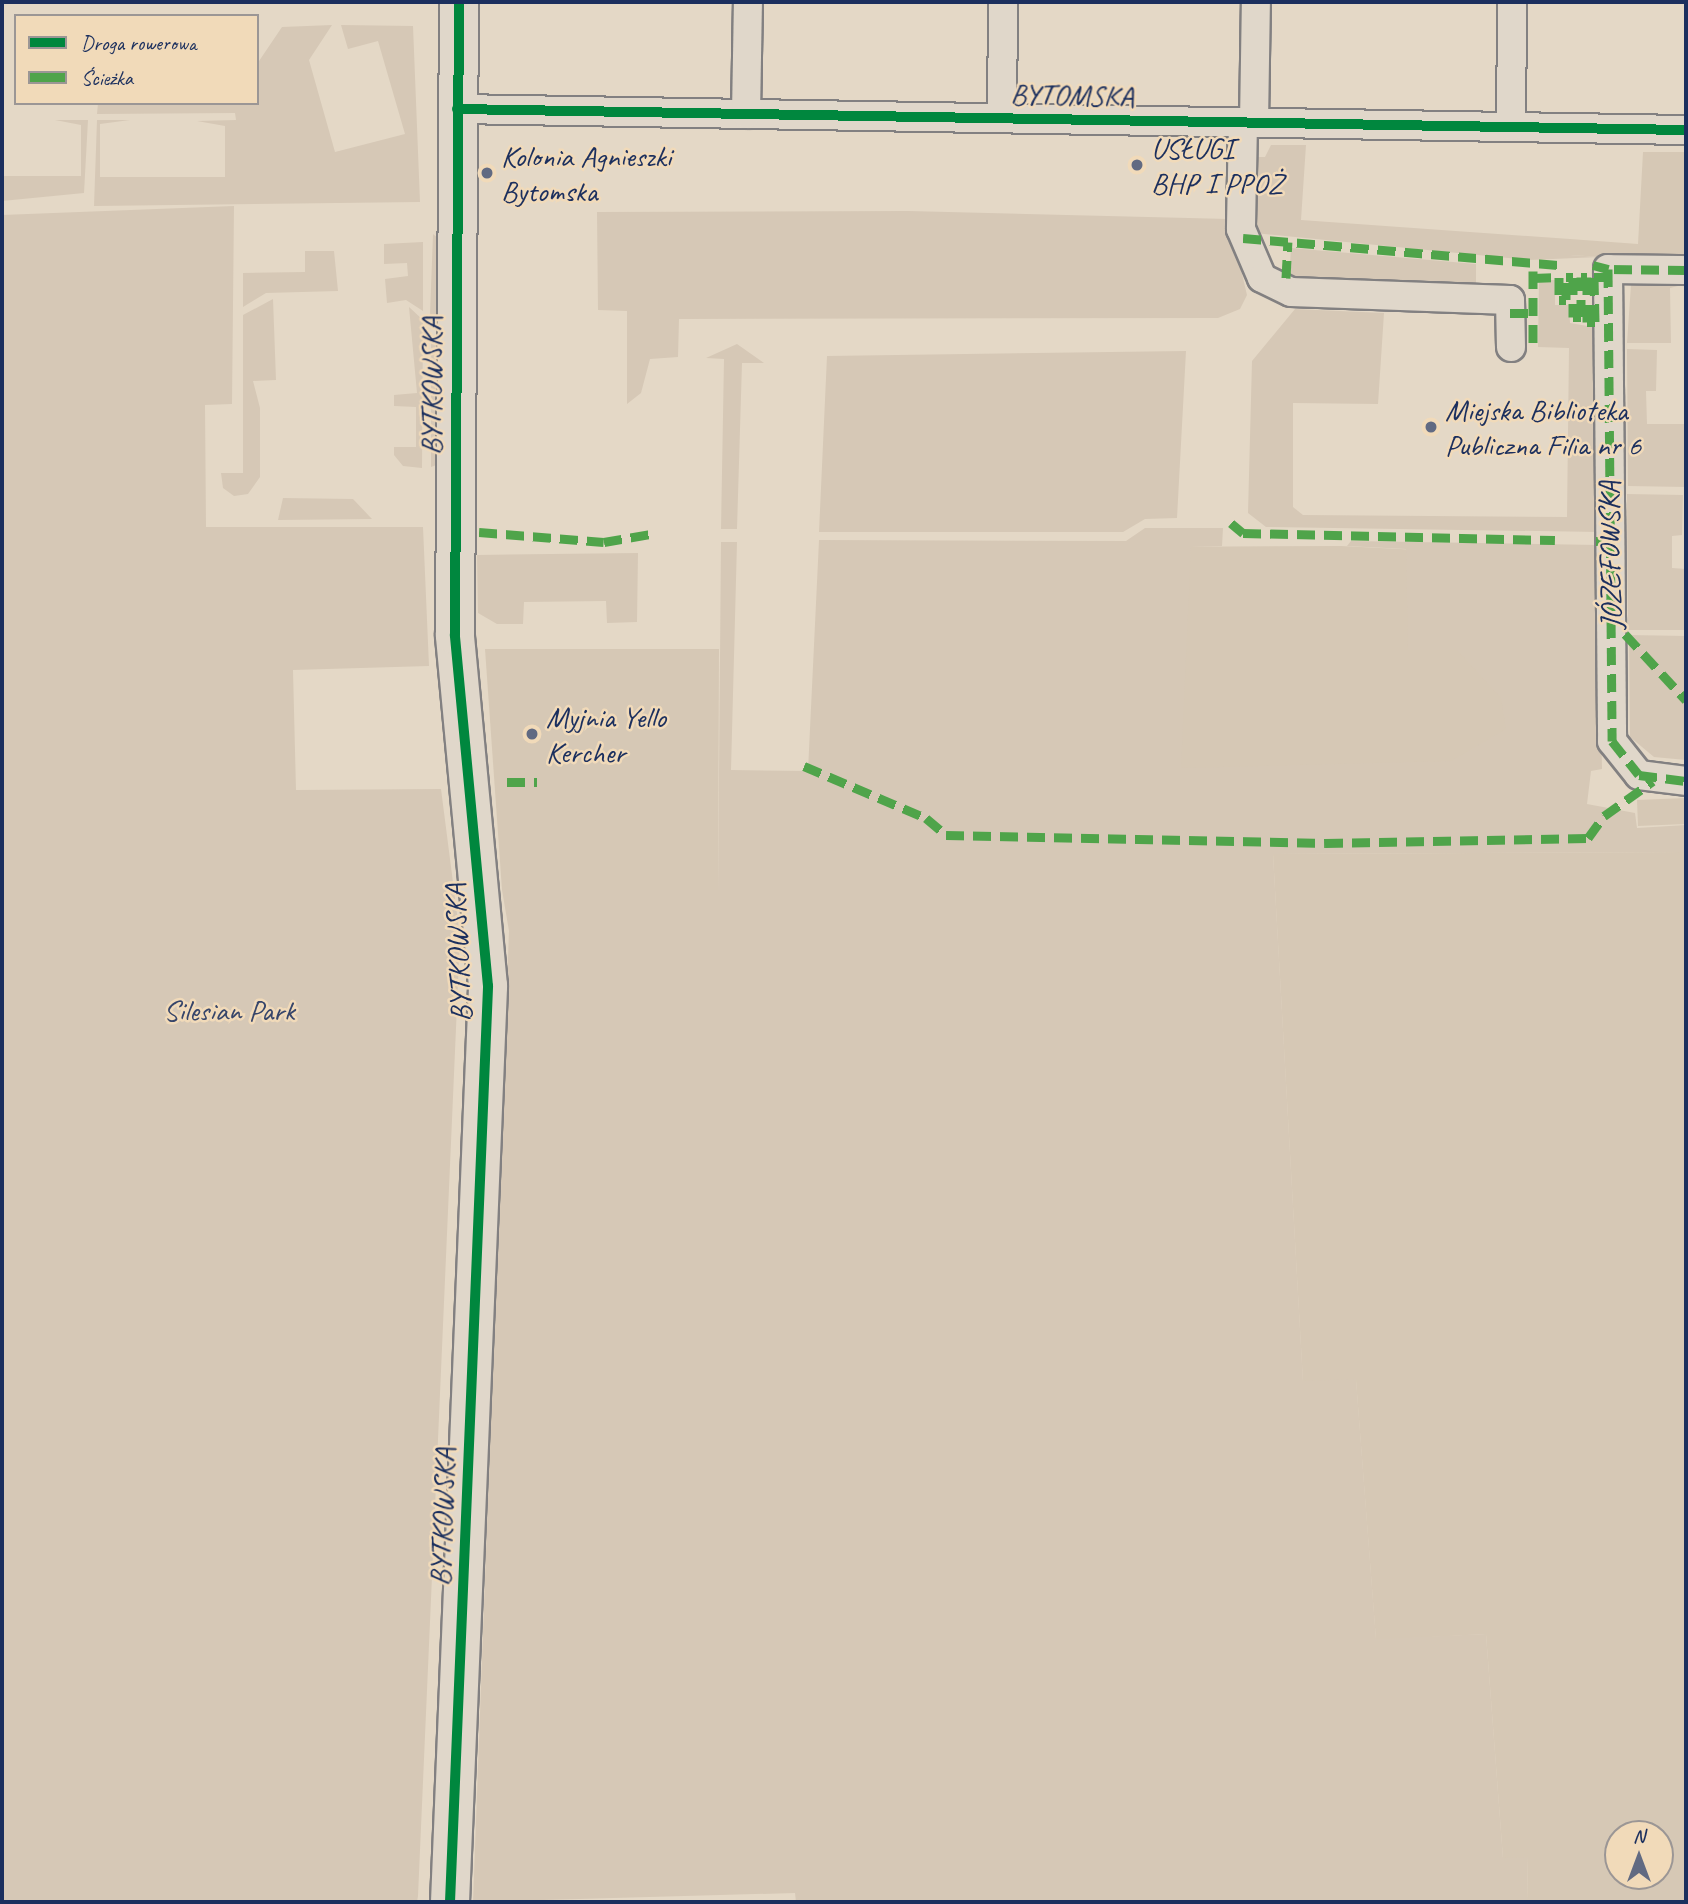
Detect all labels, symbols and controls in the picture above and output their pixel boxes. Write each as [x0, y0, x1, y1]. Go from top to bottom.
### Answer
legend [14, 14, 259, 105]
text: Droga rowerowa [81, 30, 196, 56]
text: Ścieżka [81, 65, 133, 91]
street label: BYTOMSKA [1010, 76, 1134, 114]
place label: USŁUGI BHP I PPOŻ [1151, 130, 1283, 200]
place label: Kolonia Agnieszki Bytomska [501, 138, 671, 208]
marker: USŁUGI BHP I PPOŻ [1129, 157, 1145, 173]
marker: Kolonia Agnieszki Bytomska [479, 165, 495, 181]
street label: BYTKOWSKA [413, 317, 449, 455]
place label: Miejska Biblioteka Publiczna Filia nr 6 [1445, 392, 1641, 462]
marker: Miejska Biblioteka Publiczna Filia nr 6 [1423, 419, 1439, 435]
street label: JÓZEFOWSKA [1591, 480, 1629, 630]
place label: Myjnia Yello Kercher [546, 699, 666, 770]
marker: Myjnia Yello Kercher [524, 726, 540, 742]
street label: BYTKOWSKA [436, 883, 480, 1023]
park label: Silesian Park [163, 992, 295, 1028]
street label: BYTKOWSKA [422, 1447, 462, 1587]
north arrow [1604, 1820, 1674, 1890]
text: N [1633, 1824, 1645, 1848]

